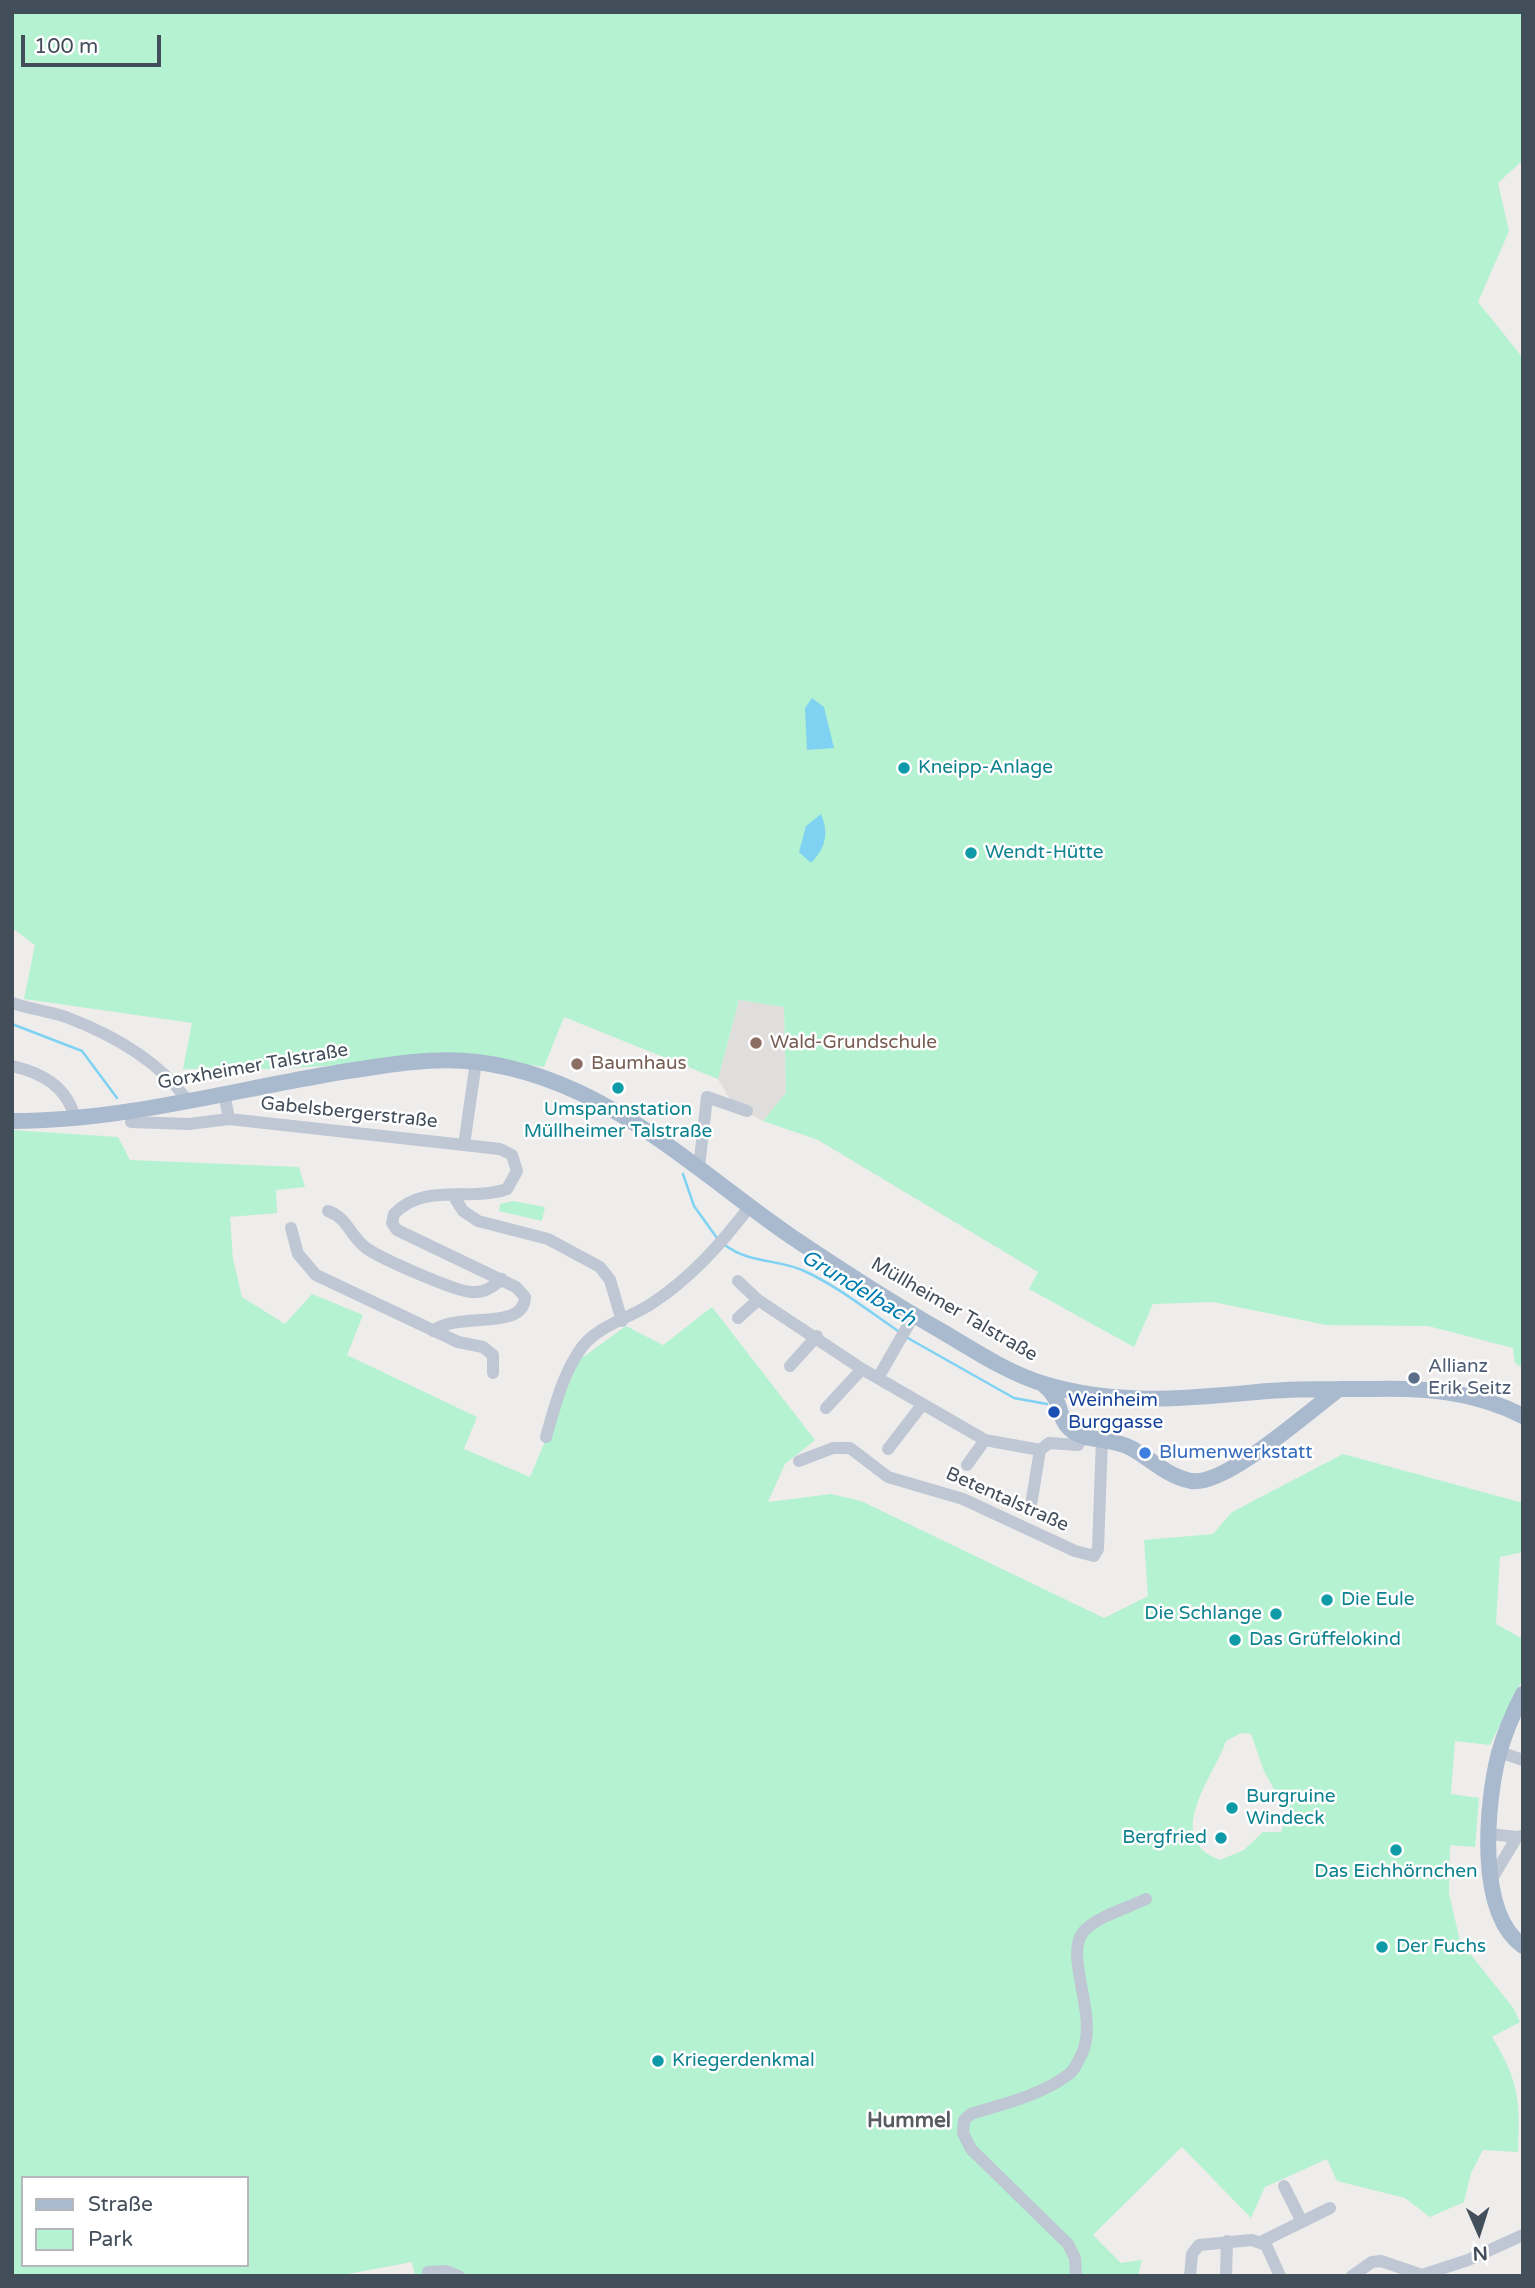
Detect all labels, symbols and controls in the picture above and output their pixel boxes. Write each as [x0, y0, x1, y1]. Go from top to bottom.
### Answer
scale bar [24, 21, 164, 65]
text: 100 m [34, 34, 98, 59]
place label: Kneipp-Anlage [918, 757, 1053, 779]
marker: Kneipp-Anlage [896, 760, 912, 776]
place label: Wendt-Hütte [985, 842, 1103, 864]
marker: Wendt-Hütte [963, 845, 979, 861]
place label: Wald-Grundschule [770, 1032, 937, 1054]
marker: Wald-Grundschule [748, 1035, 764, 1051]
street label: Gorxheimer Talstraße [156, 1039, 350, 1095]
place label: Baumhaus [591, 1053, 687, 1075]
marker: Baumhaus [569, 1056, 585, 1072]
marker: Umspannstation Müllheimer Talstraße [610, 1080, 626, 1096]
street label: Gabelsbergerstraße [259, 1092, 439, 1134]
place label: Umspannstation Müllheimer Talstraße [524, 1099, 712, 1143]
water label: Grundelbach [796, 1245, 920, 1333]
street label: Müllheimer Talstraße [867, 1253, 1041, 1367]
place label: Allianz Erik Seitz [1428, 1356, 1511, 1400]
marker: Allianz Erik Seitz [1406, 1370, 1422, 1386]
place label: Weinheim Burggasse [1068, 1390, 1163, 1434]
marker: Weinheim Burggasse [1046, 1404, 1062, 1420]
place label: Blumenwerkstatt [1159, 1442, 1312, 1464]
marker: Blumenwerkstatt [1137, 1445, 1153, 1461]
street label: Betentalstraße [942, 1463, 1072, 1537]
place label: Die Eule [1341, 1589, 1414, 1611]
marker: Die Eule [1319, 1592, 1335, 1608]
place label: Die Schlange [1144, 1603, 1262, 1625]
marker: Die Schlange [1268, 1606, 1284, 1622]
place label: Das Grüffelokind [1249, 1629, 1401, 1651]
marker: Das Grüffelokind [1227, 1632, 1243, 1648]
place label: Burgruine Windeck [1246, 1786, 1335, 1830]
marker: Burgruine Windeck [1224, 1800, 1240, 1816]
place label: Bergfried [1122, 1827, 1207, 1849]
marker: Bergfried [1213, 1830, 1229, 1846]
marker: Das Eichhörnchen [1388, 1842, 1404, 1858]
place label: Das Eichhörnchen [1314, 1861, 1478, 1883]
place label: Der Fuchs [1396, 1936, 1486, 1958]
marker: Der Fuchs [1374, 1939, 1390, 1955]
place label: Kriegerdenkmal [672, 2050, 815, 2072]
marker: Kriegerdenkmal [650, 2053, 666, 2069]
district label: Hummel [867, 2108, 951, 2134]
legend [21, 2176, 248, 2267]
text: Straße [88, 2192, 153, 2217]
north arrow [1444, 2197, 1514, 2267]
text: Park [88, 2227, 133, 2252]
text: N [1472, 2242, 1488, 2264]

